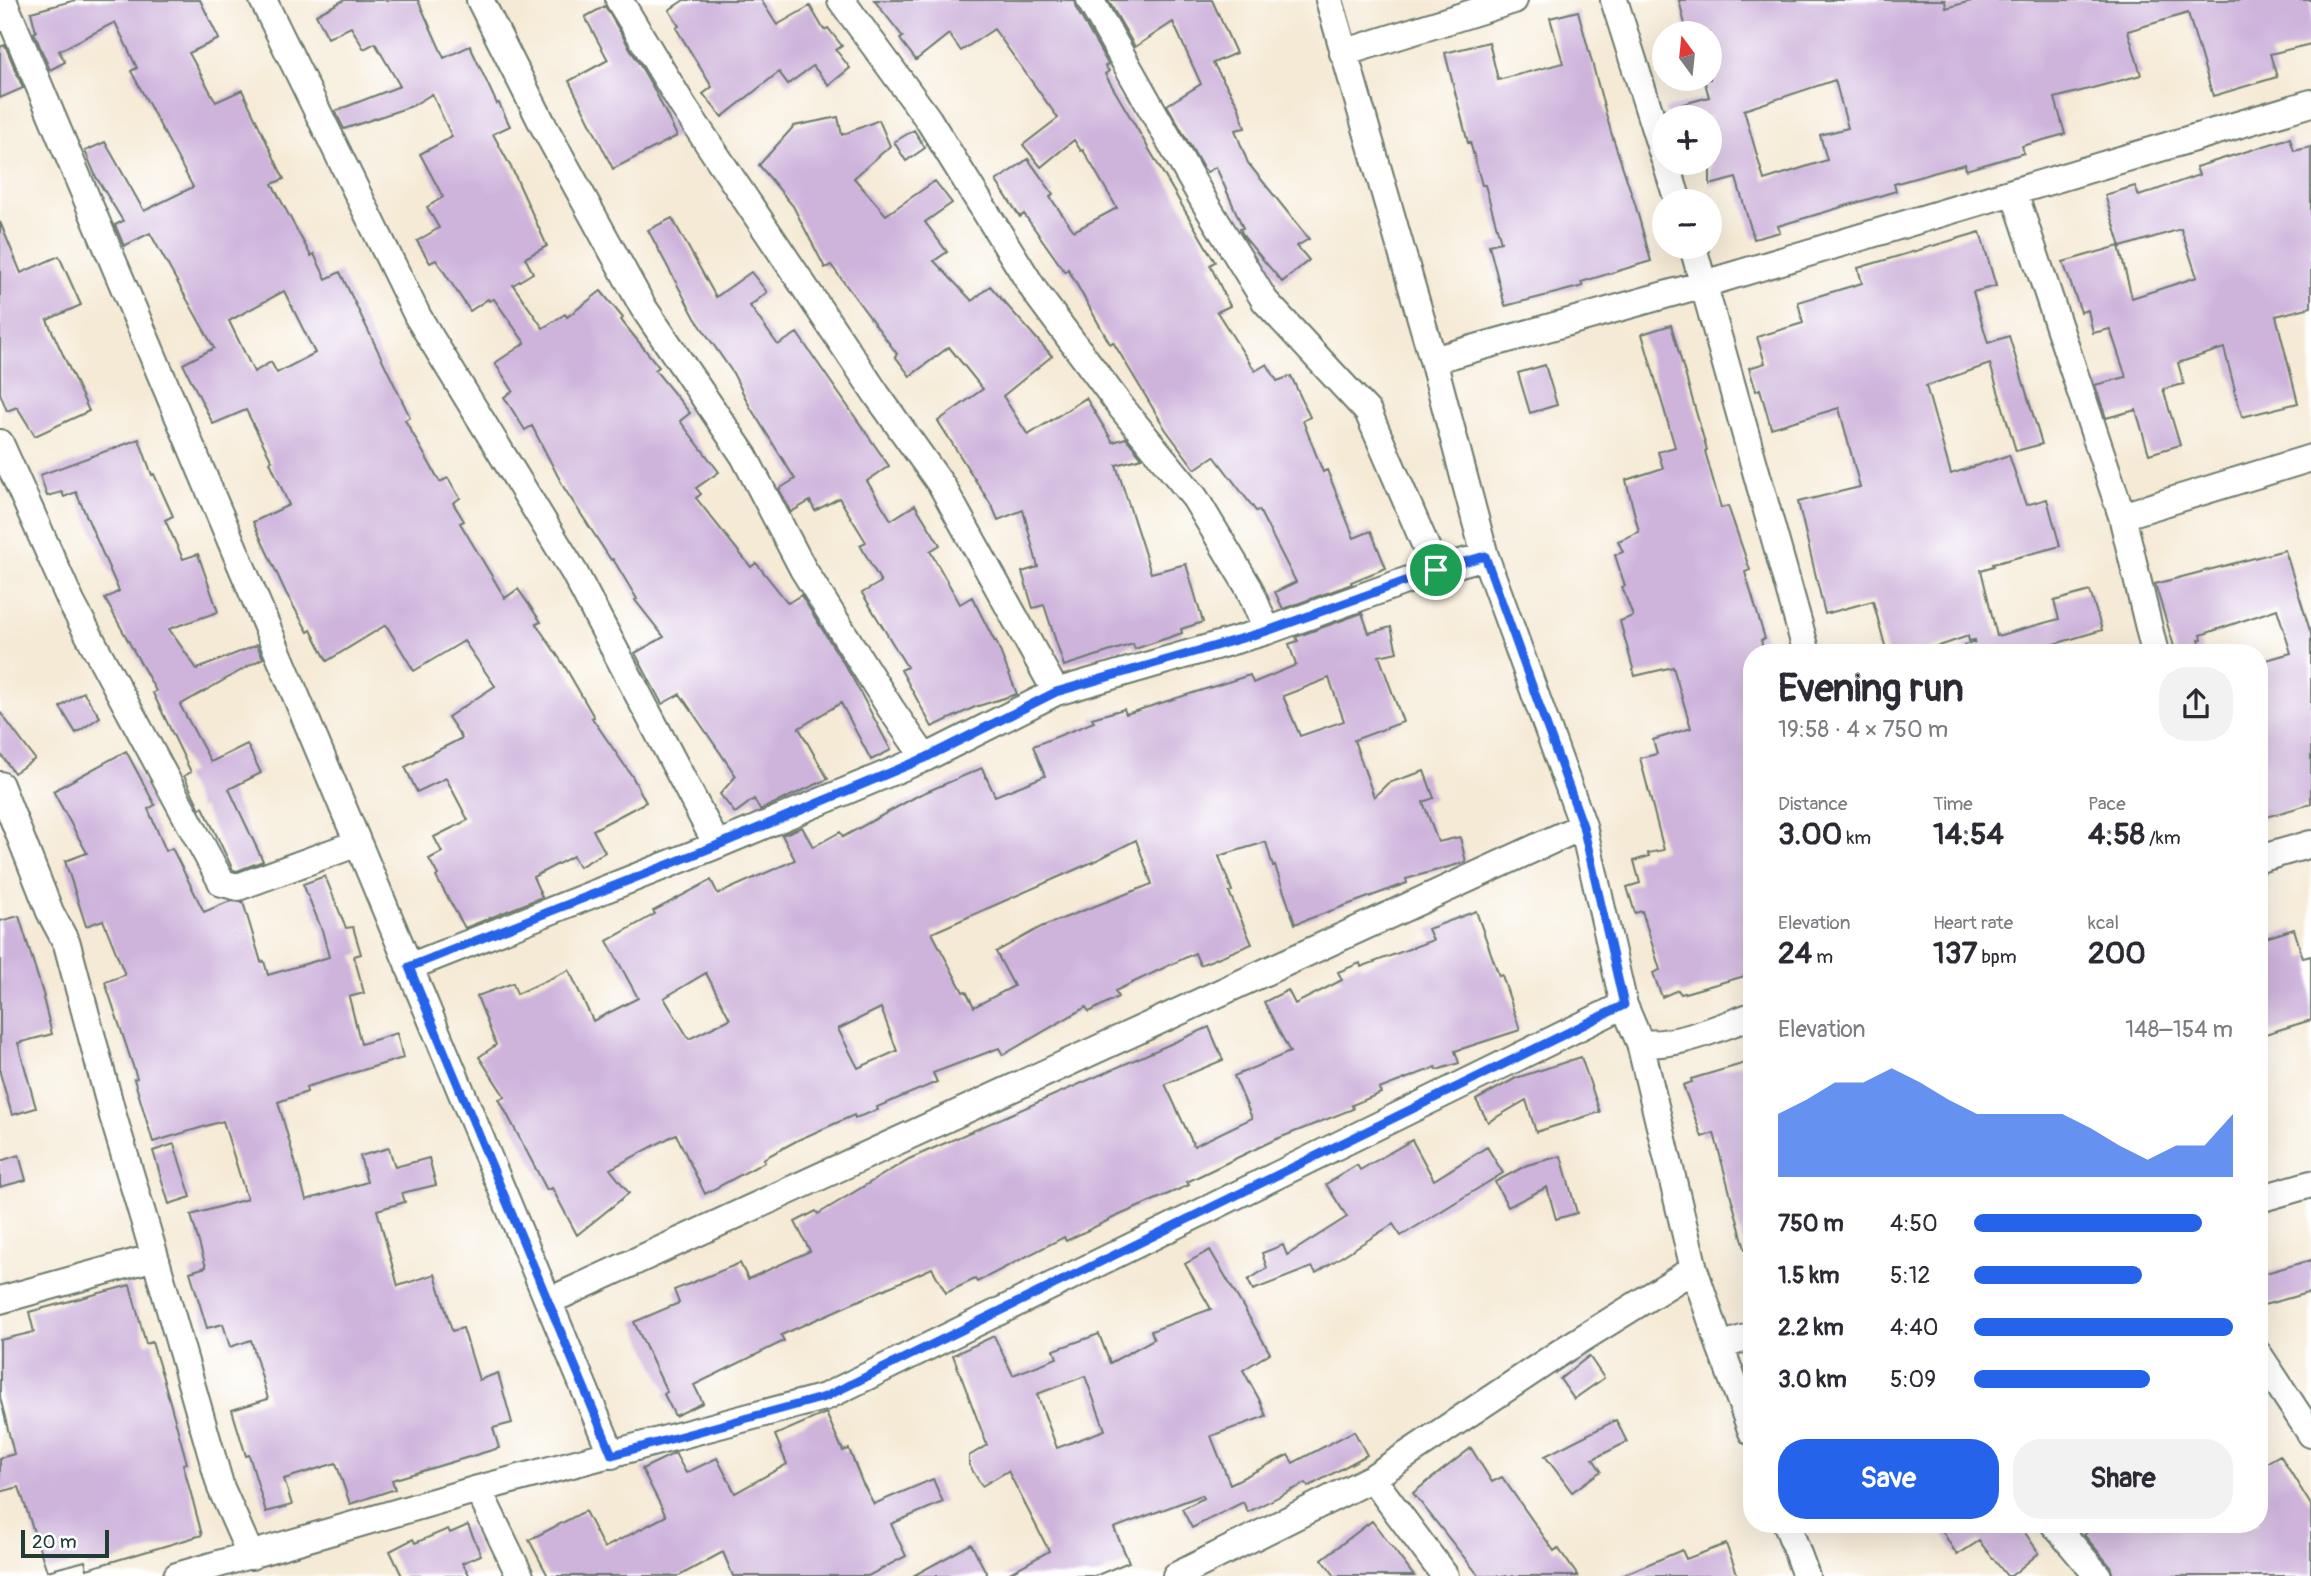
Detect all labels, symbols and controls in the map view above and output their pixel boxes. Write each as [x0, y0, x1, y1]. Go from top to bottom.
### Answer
north arrow [1652, 21, 1722, 91]
map controls [1652, 21, 1722, 259]
button: + [1652, 105, 1722, 175]
button: − [1652, 189, 1722, 259]
pin [1406, 540, 1466, 600]
icon: arrive [1417, 551, 1455, 589]
text: Evening run [1778, 665, 1964, 713]
button: share [2159, 667, 2233, 741]
text: 19:58 · 4 × 750 m [1778, 715, 1948, 744]
text: Distance [1778, 792, 1847, 816]
text: Time [1933, 792, 1973, 816]
text: Pace [2088, 792, 2126, 816]
text: 3.00 [1778, 816, 1842, 853]
text: 14:54 [1933, 816, 2004, 853]
text: 4:58 [2088, 816, 2145, 853]
text: km [1842, 826, 1871, 850]
text: /km [2145, 826, 2181, 850]
text: Elevation [1778, 911, 1850, 935]
text: Heart rate [1933, 911, 2013, 935]
text: kcal [2088, 911, 2119, 935]
text: 24 [1778, 935, 1812, 972]
text: 137 [1933, 935, 1977, 972]
text: 200 [2088, 935, 2146, 972]
text: m [1812, 945, 1833, 969]
text: bpm [1977, 945, 2017, 969]
text: Elevation [1778, 1015, 1866, 1044]
text: 148–154 m [2125, 1015, 2233, 1044]
text: 750 m [1778, 1209, 1844, 1238]
text: 4:50 [1890, 1209, 1938, 1238]
text: 1.5 km [1778, 1261, 1840, 1290]
text: 5:12 [1890, 1261, 1930, 1290]
text: 2.2 km [1778, 1313, 1844, 1342]
text: 4:40 [1890, 1313, 1939, 1342]
text: 3.0 km [1778, 1365, 1847, 1394]
text: 5:09 [1890, 1365, 1936, 1394]
button: Save [1778, 1439, 1999, 1519]
button: Share [2013, 1439, 2233, 1519]
scale bar [21, 1527, 108, 1559]
text: 20 m [32, 1530, 77, 1554]

